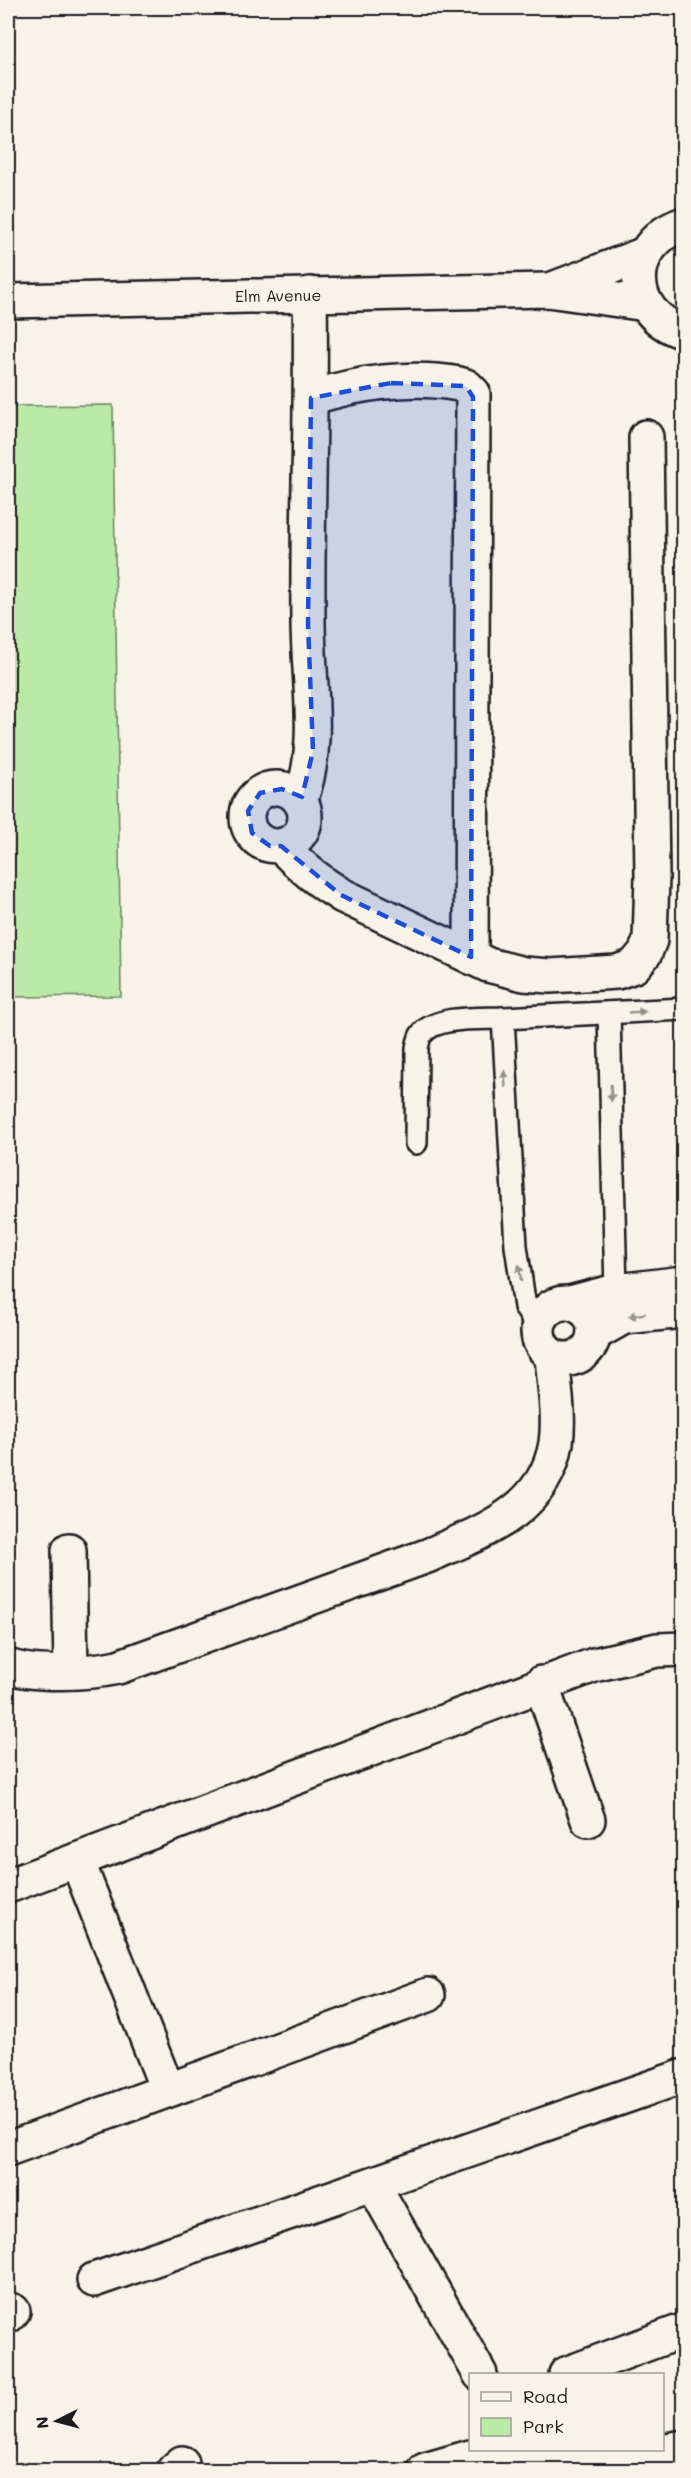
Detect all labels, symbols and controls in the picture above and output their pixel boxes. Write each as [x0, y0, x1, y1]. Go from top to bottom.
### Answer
street label: Elm Avenue [235, 284, 321, 306]
one-way arrow [628, 1007, 647, 1016]
one-way arrow [501, 1069, 510, 1088]
one-way arrow [606, 1083, 616, 1102]
one-way arrow [515, 1263, 525, 1282]
one-way arrow [627, 1311, 646, 1320]
legend [469, 2373, 664, 2451]
text: Road [523, 2384, 568, 2408]
north arrow [27, 2391, 87, 2451]
text: Park [523, 2414, 564, 2438]
text: N [31, 2415, 53, 2430]

